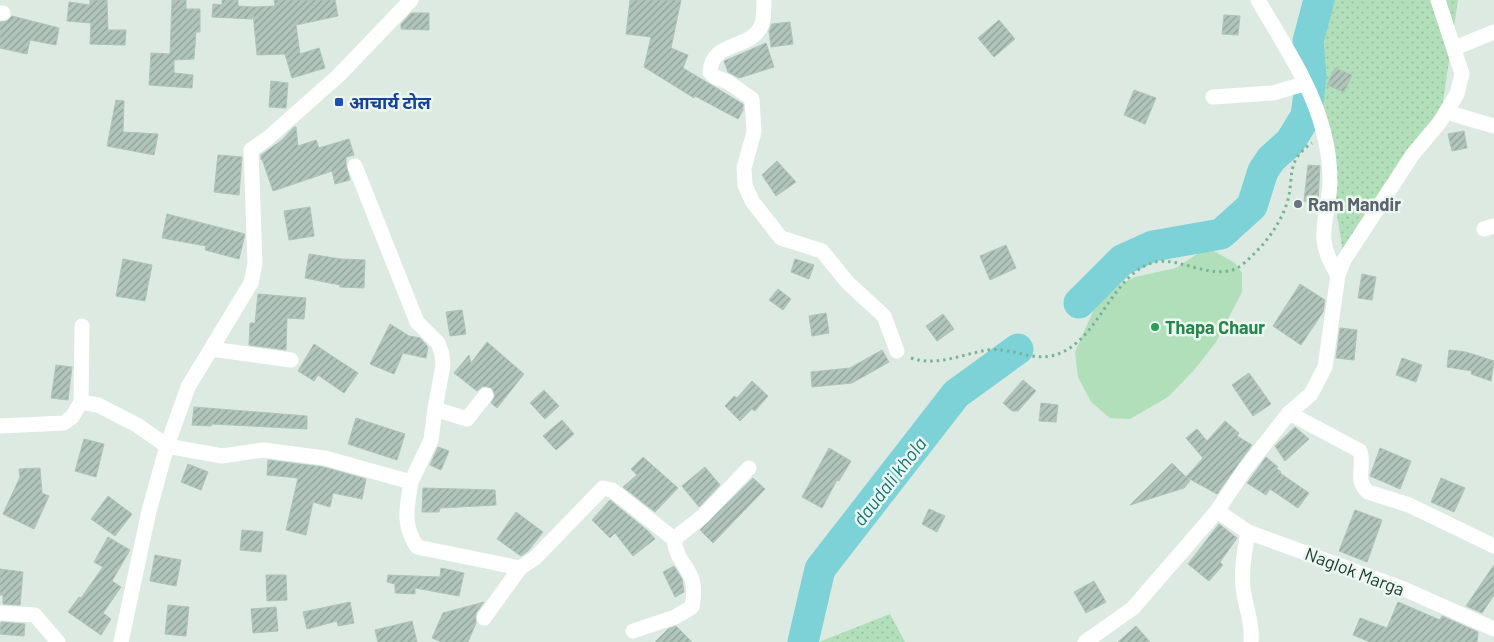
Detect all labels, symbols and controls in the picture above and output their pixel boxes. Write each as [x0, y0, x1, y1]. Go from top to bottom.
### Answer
place label: आचार्य टोल [349, 91, 431, 113]
marker: आचार्य टोल [333, 96, 345, 108]
place label: Ram Mandir [1308, 193, 1401, 215]
marker: Ram Mandir [1292, 198, 1304, 210]
place label: Thapa Chaur [1165, 316, 1265, 338]
marker: Thapa Chaur [1149, 321, 1161, 333]
water label: daudali khola [847, 432, 931, 530]
street label: Naglok Marga [1302, 542, 1408, 600]

